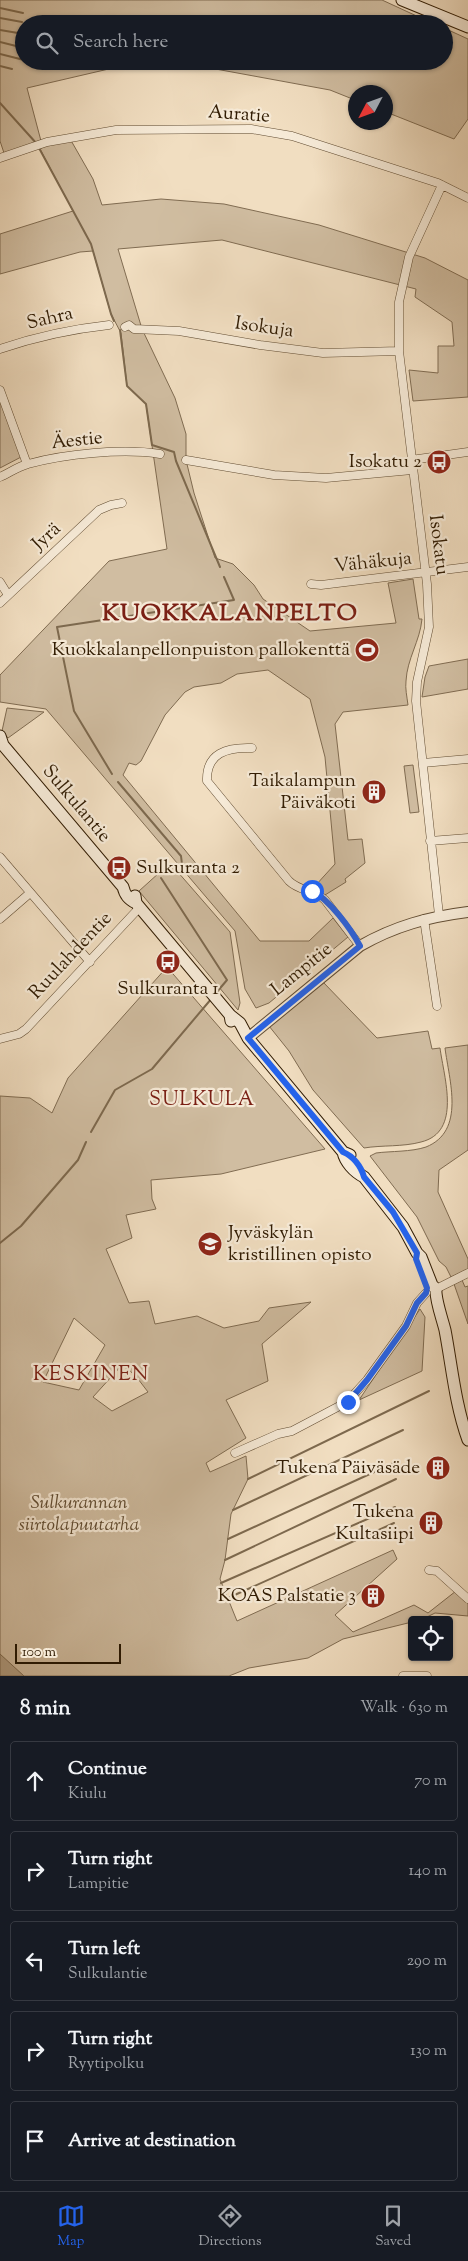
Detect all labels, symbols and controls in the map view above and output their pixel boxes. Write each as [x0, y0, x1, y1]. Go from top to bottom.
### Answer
search box [15, 15, 453, 70]
icon: search [33, 29, 61, 57]
text: Search here [73, 29, 168, 56]
north arrow [348, 85, 393, 130]
street label: Auratie [207, 99, 271, 131]
street label: Sahra [24, 301, 76, 337]
street label: Isokuja [233, 311, 295, 346]
street label: Äestie [50, 425, 104, 457]
place label: Isokatu 2 [349, 449, 422, 476]
bus stop icon: Isokatu 2 [426, 449, 452, 475]
street label: Isokatu [421, 513, 455, 577]
street label: Jyrä [26, 516, 68, 558]
street label: Vähäkuja [333, 545, 413, 580]
district label: KUOKKALANPELTO [102, 597, 358, 631]
place label: Kuokkalanpellonpuiston pallokenttä [52, 637, 350, 664]
sports icon: Kuokkalanpellonpuiston pallokenttä [354, 637, 380, 663]
street label: Sulkulantie [35, 759, 117, 849]
place label: Taikalampun Päiväkoti [249, 768, 356, 817]
building icon: Taikalampun Päiväkoti [361, 779, 387, 805]
bus stop icon: Sulkuranta 2 [106, 855, 132, 881]
place label: Sulkuranta 2 [136, 855, 240, 882]
route start [301, 880, 324, 903]
street label: Ruulahdentie [23, 906, 119, 1006]
street label: Lampitie [265, 937, 339, 1003]
bus stop icon: Sulkuranta 1 [155, 949, 181, 975]
place label: Sulkuranta 1 [117, 976, 219, 1003]
district label: SULKULA [149, 1086, 255, 1115]
place label: Jyväskylän kristillinen opisto [227, 1220, 372, 1269]
school or university icon: Jyväskylän kristillinen opisto [197, 1231, 223, 1257]
district label: KESKINEN [33, 1360, 149, 1390]
route end [337, 1391, 360, 1414]
place label: Tukena Päiväsäde [276, 1455, 420, 1482]
building icon: Tukena Päiväsäde [425, 1455, 451, 1481]
park label: Sulkurannan siirtolapuutarha [19, 1490, 140, 1539]
place label: Tukena Kultasiipi [335, 1499, 414, 1548]
building icon: Tukena Kultasiipi [418, 1510, 444, 1536]
place label: KOAS Palstatie 3 [218, 1583, 356, 1610]
building icon: KOAS Palstatie 3 [360, 1583, 386, 1609]
map controls [408, 1616, 453, 1661]
button: locate [408, 1616, 453, 1661]
scale bar [15, 1641, 121, 1664]
text: 100 m [22, 1643, 56, 1663]
text: 8 min [20, 1694, 71, 1724]
text: Walk · 630 m [360, 1697, 448, 1720]
text: Continue [68, 1756, 147, 1783]
icon: ahead [21, 1767, 49, 1795]
text: 70 m [414, 1770, 447, 1793]
text: Kiulu [68, 1783, 107, 1806]
text: Turn right [68, 1846, 152, 1873]
icon: right [21, 1857, 49, 1885]
text: 140 m [409, 1860, 447, 1883]
text: Lampitie [68, 1873, 129, 1896]
text: Turn left [68, 1936, 140, 1963]
icon: left [21, 1947, 49, 1975]
text: 290 m [407, 1950, 447, 1973]
text: Sulkulantie [68, 1963, 148, 1986]
text: Turn right [68, 2026, 152, 2053]
icon: right [21, 2037, 49, 2065]
text: 130 m [410, 2040, 447, 2063]
text: Ryytipolku [68, 2053, 144, 2076]
icon: arrive [21, 2127, 49, 2155]
text: Arrive at destination [68, 2128, 236, 2155]
tab: Map [57, 2202, 85, 2252]
tab: Directions [198, 2202, 262, 2252]
tab: Saved [375, 2202, 411, 2252]

